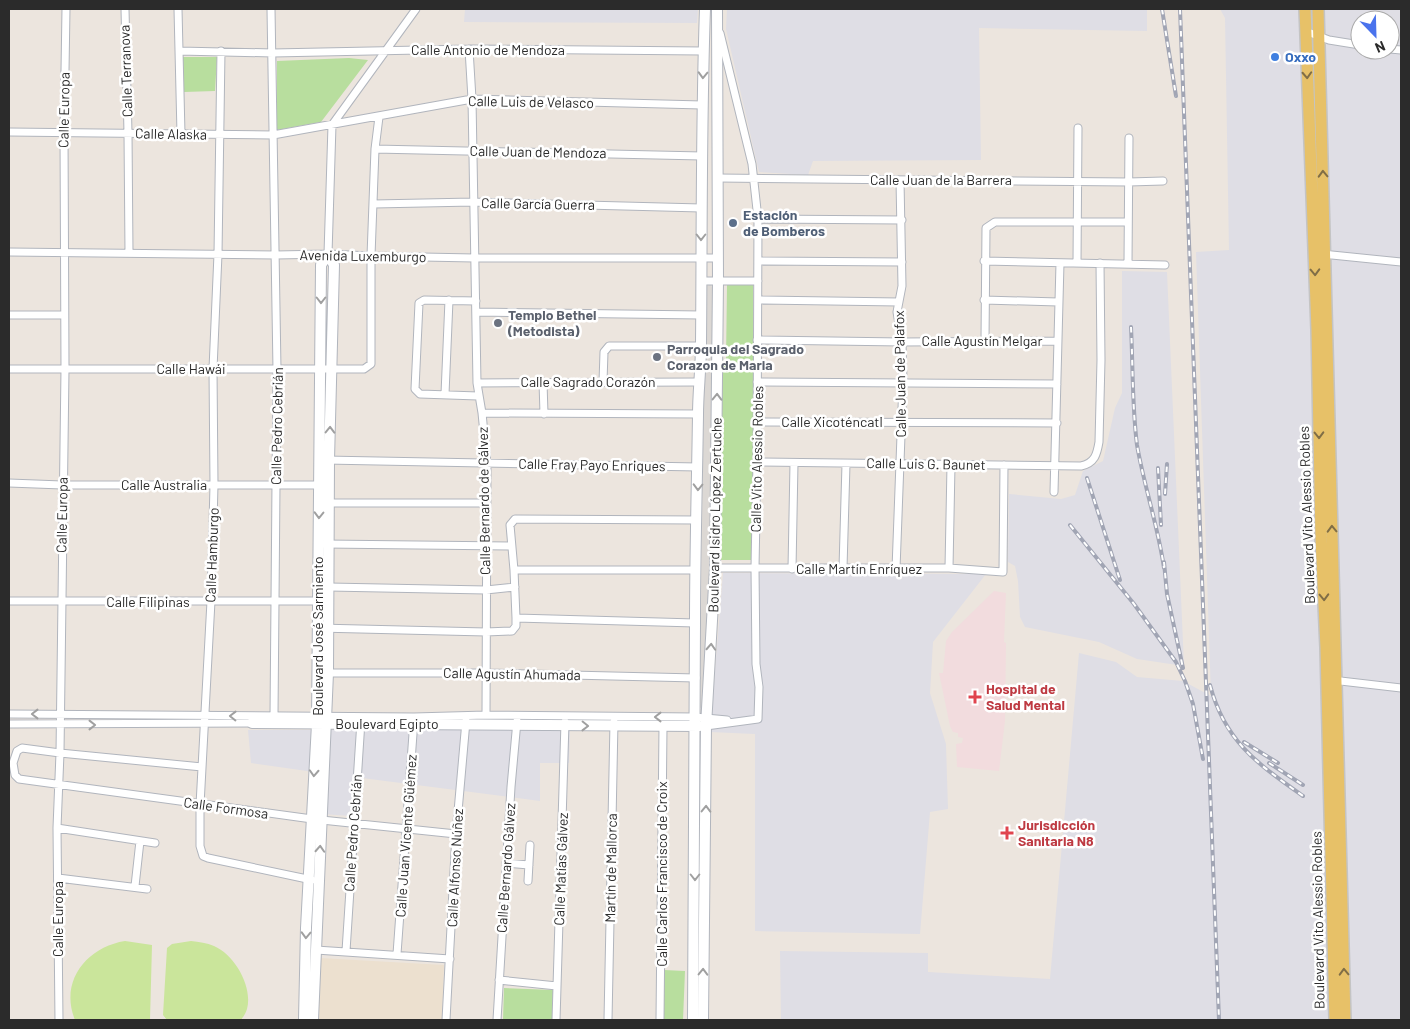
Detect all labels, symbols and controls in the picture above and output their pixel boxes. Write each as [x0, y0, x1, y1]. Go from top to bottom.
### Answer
north arrow [1350, 10, 1400, 60]
street label: Calle Terranova [115, 25, 136, 118]
text: N [1373, 38, 1388, 57]
street label: Calle Antonio de Mendoza [411, 41, 565, 58]
place label: Oxxo [1285, 48, 1316, 65]
marker: Oxxo [1269, 51, 1281, 63]
one-way arrow [697, 71, 708, 79]
street label: Calle Europa [54, 72, 73, 148]
one-way arrow [1302, 72, 1312, 79]
street label: Calle Luis de Velasco [468, 92, 594, 111]
street label: Calle Alaska [135, 124, 207, 143]
street label: Calle Juan de Mendoza [469, 142, 607, 161]
one-way arrow [1318, 170, 1328, 178]
street label: Calle Juan de la Barrera [870, 171, 1012, 188]
street label: Calle García Guerra [481, 194, 595, 213]
place label: Estación de Bomberos [743, 206, 825, 239]
marker: Estación de Bomberos [727, 217, 739, 229]
one-way arrow [696, 234, 706, 242]
street label: Avenida Luxemburgo [299, 246, 427, 265]
one-way arrow [1310, 269, 1320, 277]
one-way arrow [316, 297, 326, 305]
place label: Templo Bethel (Metodista) [507, 306, 596, 339]
street label: Calle Juan de Palafox [890, 310, 909, 438]
marker: Templo Bethel (Metodista) [492, 317, 504, 329]
street label: Calle Agustín Melgar [921, 332, 1043, 349]
place label: Parroquia del Sagrado Corazon de Maria [667, 340, 804, 373]
marker: Parroquia del Sagrado Corazon de Maria [651, 351, 663, 363]
street label: Calle Hawái [156, 360, 226, 377]
street label: Calle Pedro Cebrián [267, 367, 286, 485]
street label: Calle Sagrado Corazón [521, 373, 655, 390]
street label: Calle Vito Alessio Robles [747, 385, 766, 533]
one-way arrow [712, 393, 722, 400]
street label: Calle Xicoténcatl [781, 413, 883, 430]
street label: Boulevard Isidro López Zertuche [704, 417, 725, 613]
street label: Boulevard Vito Alessio Robles [1295, 425, 1318, 604]
one-way arrow [325, 426, 335, 434]
street label: Calle Bernardo de Gálvez [474, 427, 493, 575]
one-way arrow [1314, 431, 1324, 439]
street label: Calle Luis G. Baunet [866, 454, 986, 473]
street label: Calle Fray Payo Enriques [518, 455, 666, 474]
street label: Calle Australia [121, 476, 207, 493]
street label: Calle Europa [52, 477, 71, 553]
one-way arrow [693, 484, 703, 492]
street label: Calle Hamburgo [201, 507, 222, 603]
one-way arrow [314, 512, 324, 520]
one-way arrow [1326, 525, 1337, 533]
street label: Boulevard José Sarmiento [309, 556, 326, 716]
street label: Calle Martín Enríquez [796, 560, 922, 577]
street label: Calle Filipinas [106, 593, 190, 610]
one-way arrow [1319, 594, 1329, 601]
one-way arrow [705, 642, 716, 650]
street label: Calle Agustín Ahumada [443, 664, 581, 683]
place label: Hospital de Salud Mental [986, 680, 1065, 713]
marker: Hospital de Salud Mental [968, 690, 982, 704]
one-way arrow [31, 709, 39, 719]
one-way arrow [229, 711, 236, 721]
one-way arrow [654, 712, 662, 722]
street label: Boulevard Egipto [335, 715, 439, 732]
one-way arrow [89, 720, 97, 730]
one-way arrow [581, 721, 589, 731]
street label: Calle Juan Vicente Güémez [391, 754, 420, 918]
one-way arrow [309, 769, 320, 777]
street label: Calle Pedro Cebrián [340, 774, 365, 892]
street label: Calle Carlos Francisco de Croix [653, 781, 670, 967]
street label: Calle Formosa [183, 793, 270, 822]
street label: Calle Bernardo Gálvez [492, 802, 519, 934]
one-way arrow [701, 805, 711, 812]
street label: Calle Alfonso Núñez [443, 808, 466, 928]
street label: Calle Matías Gálvez [550, 812, 571, 926]
street label: Martín de Mallorca [601, 813, 620, 923]
place label: Jurisdicción Sanitaria N8 [1018, 816, 1095, 849]
marker: Jurisdicción Sanitaria N8 [1000, 826, 1014, 840]
street label: Boulevard Vito Alessio Robles [1307, 831, 1328, 1009]
one-way arrow [315, 845, 325, 852]
one-way arrow [690, 874, 700, 882]
street label: Calle Europa [49, 881, 66, 957]
one-way arrow [301, 931, 312, 939]
one-way arrow [698, 967, 709, 975]
one-way arrow [1338, 967, 1349, 975]

